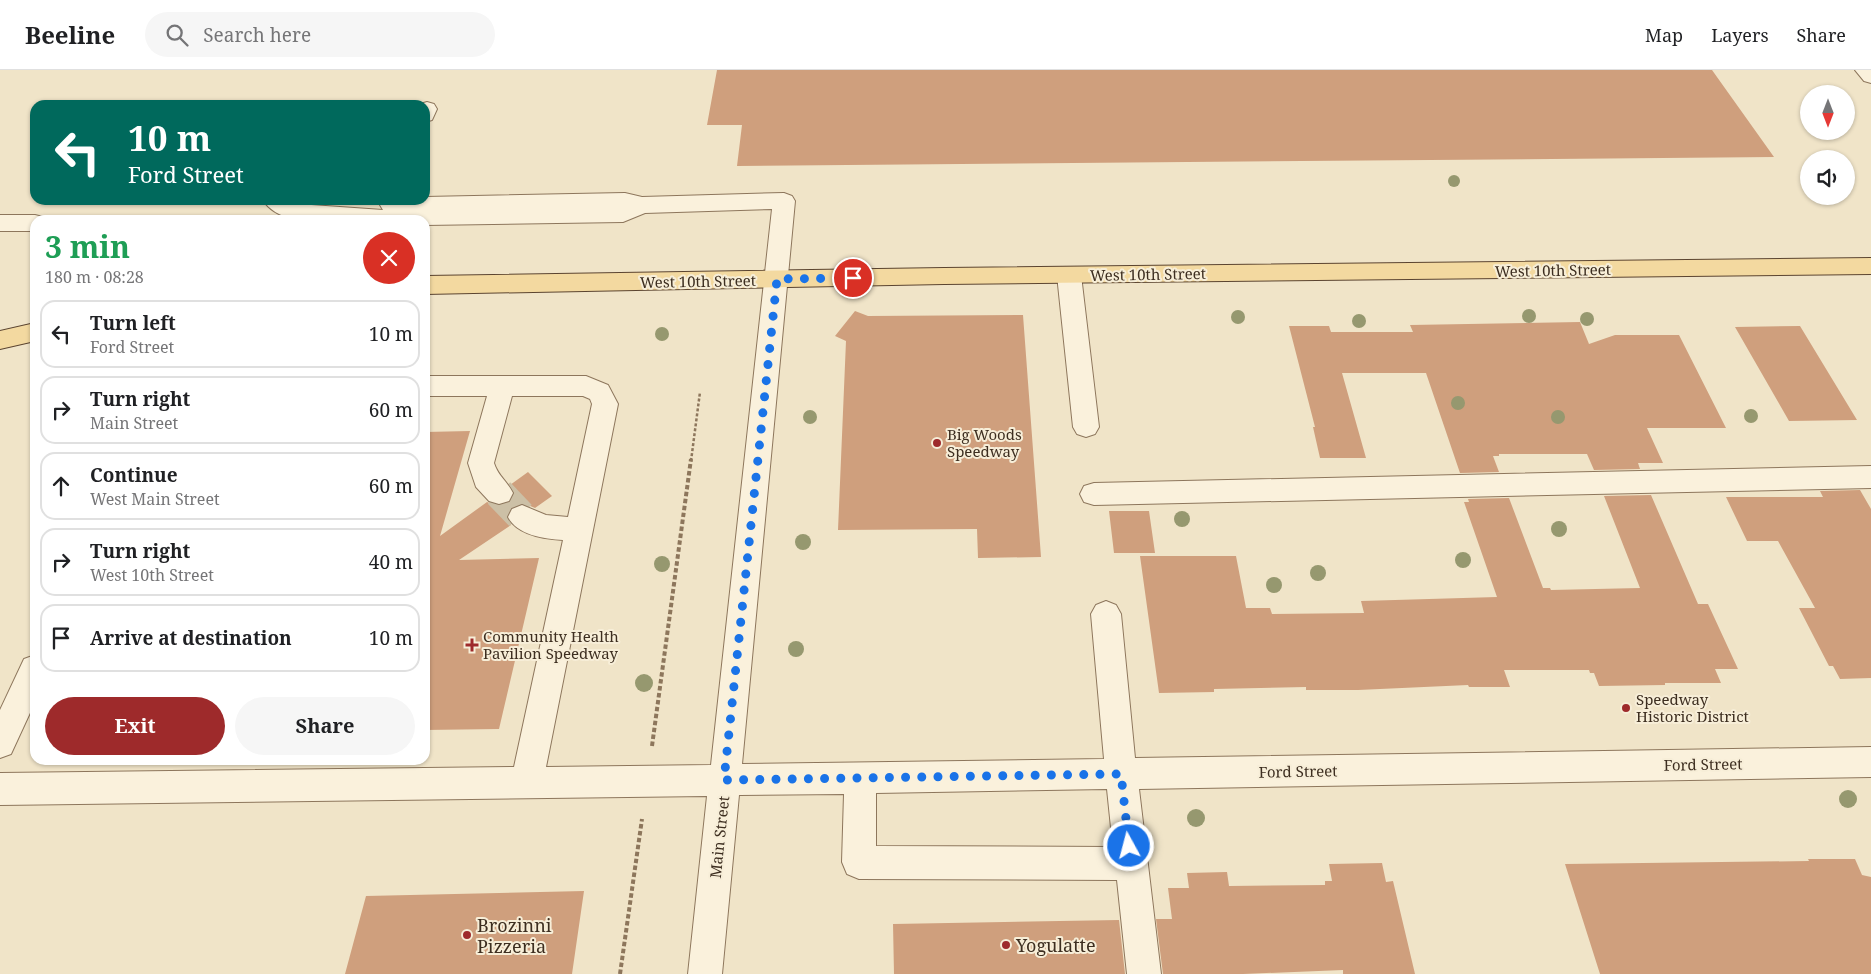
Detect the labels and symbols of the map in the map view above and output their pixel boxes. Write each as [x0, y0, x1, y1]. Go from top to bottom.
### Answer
north arrow [1800, 85, 1855, 140]
pin [832, 257, 874, 299]
street label: West 10th Street [1495, 259, 1611, 281]
street label: West 10th Street [1090, 263, 1206, 285]
street label: West 10th Street [640, 270, 756, 292]
place label: Big Woods Speedway [947, 424, 1022, 461]
marker: Big Woods Speedway [931, 437, 943, 449]
place label: Community Health Pavilion Speedway [483, 626, 619, 663]
marker: Community Health Pavilion Speedway [465, 638, 479, 652]
place label: Speedway Historic District [1636, 689, 1749, 726]
marker: Speedway Historic District [1620, 702, 1632, 714]
street label: Ford Street [1663, 753, 1743, 775]
street label: Ford Street [1258, 760, 1338, 782]
street label: Main Street [705, 795, 733, 879]
position arrow [1102, 819, 1154, 871]
place label: Brozinni Pizzeria [477, 913, 552, 958]
marker: Brozinni Pizzeria [461, 929, 473, 941]
place label: Yogulatte [1015, 933, 1096, 957]
marker: Yogulatte [1000, 939, 1012, 951]

